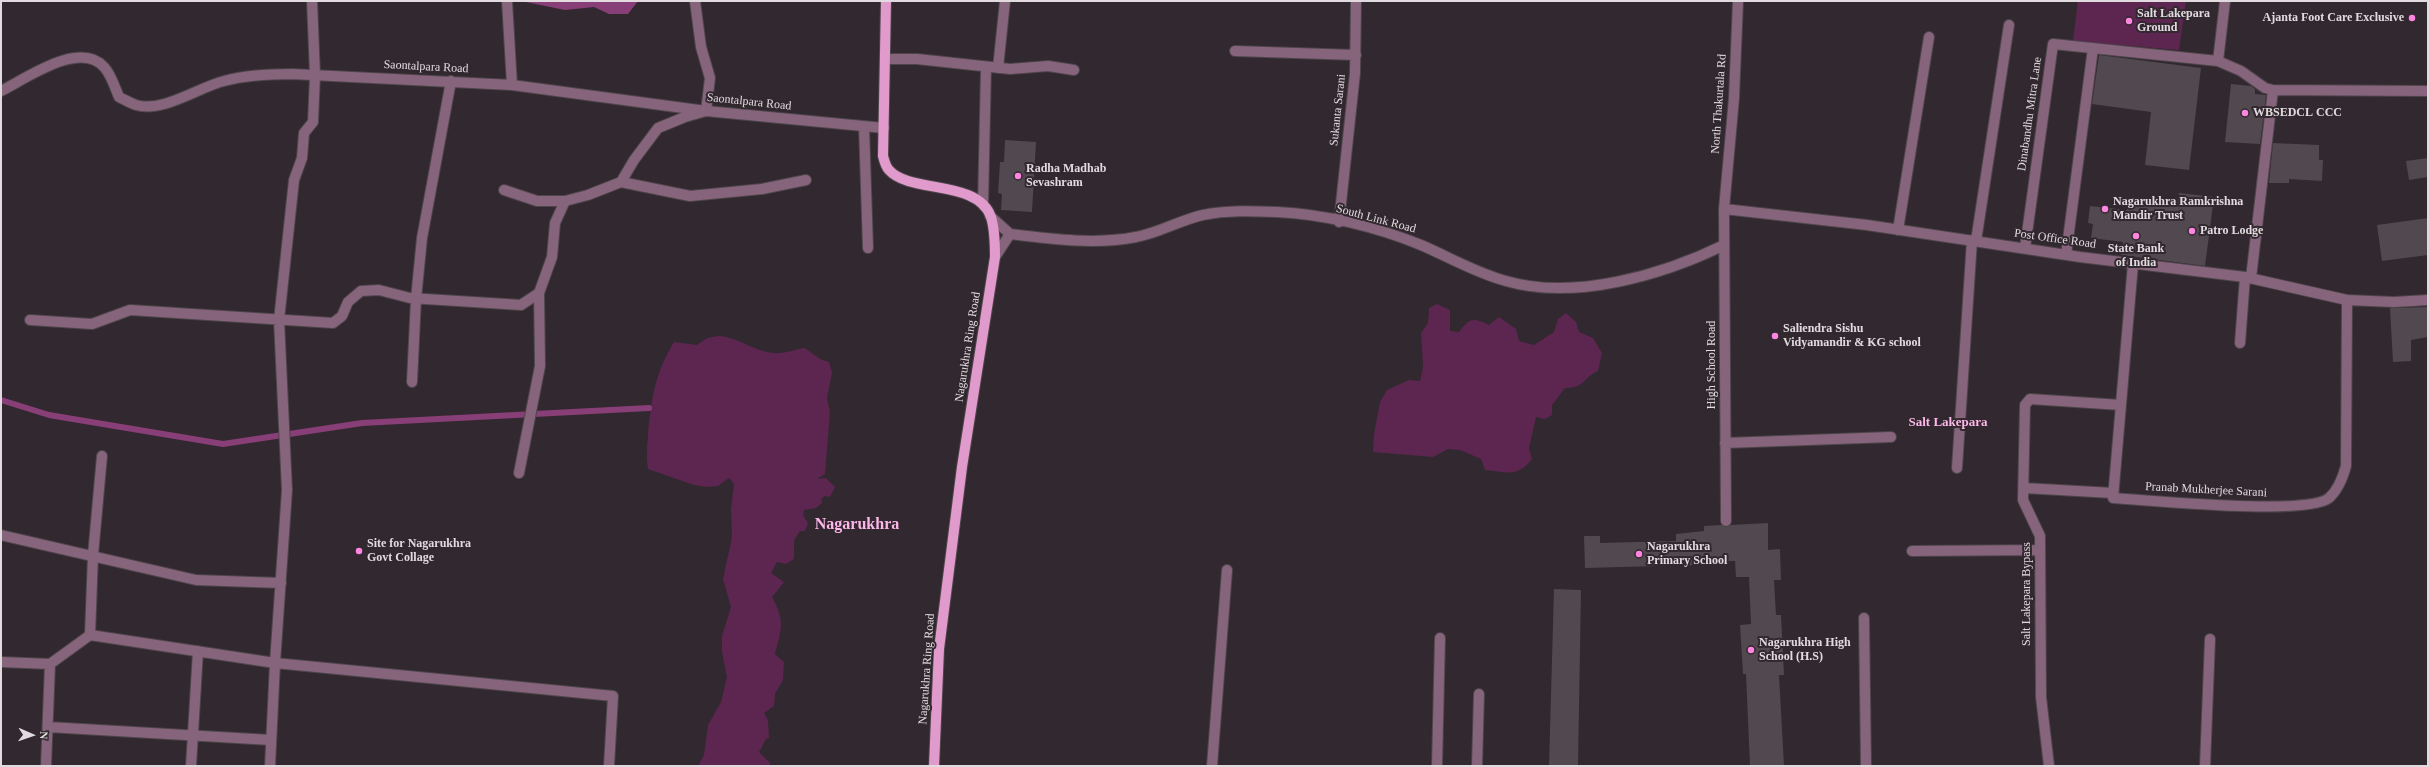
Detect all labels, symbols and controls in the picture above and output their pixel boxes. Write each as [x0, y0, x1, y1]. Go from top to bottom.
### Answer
place label: Salt Lakepara Ground [2137, 7, 2210, 35]
place label: Ajanta Foot Care Exclusive [2263, 11, 2404, 25]
marker: Ajanta Foot Care Exclusive [2407, 13, 2417, 23]
marker: Salt Lakepara Ground [2124, 16, 2134, 26]
street label: North Thakurtala Rd [1708, 54, 1730, 154]
street label: Dinabandhu Mitra Lane [2015, 56, 2045, 172]
street label: Saontalpara Road [383, 58, 469, 76]
street label: Sukanta Sarani [1327, 73, 1349, 147]
street label: Saontalpara Road [706, 90, 792, 114]
place label: WBSEDCL CCC [2253, 106, 2342, 120]
marker: WBSEDCL CCC [2240, 108, 2250, 118]
place label: Radha Madhab Sevashram [1026, 162, 1106, 190]
marker: Radha Madhab Sevashram [1013, 171, 1023, 181]
place label: Nagarukhra Ramkrishna Mandir Trust [2113, 195, 2243, 223]
street label: South Link Road [1335, 201, 1417, 237]
marker: Nagarukhra Ramkrishna Mandir Trust [2100, 204, 2110, 214]
place label: Patro Lodge [2200, 224, 2263, 238]
street label: Post Office Road [2013, 226, 2097, 252]
marker: Patro Lodge [2187, 226, 2197, 236]
marker: State Bank of India [2131, 231, 2141, 241]
place label: State Bank of India [2108, 242, 2164, 270]
street label: Nagarukhra Ring Road [952, 291, 984, 403]
street label: High School Road [1705, 321, 1719, 409]
place label: Saliendra Sishu Vidyamandir & KG school [1783, 322, 1921, 350]
marker: Saliendra Sishu Vidyamandir & KG school [1770, 331, 1780, 341]
district label: Salt Lakepara [1908, 415, 1988, 431]
street label: Pranab Mukherjee Sarani [2145, 480, 2267, 500]
district label: Nagarukhra [815, 515, 899, 535]
place label: Site for Nagarukhra Govt Collage [367, 537, 471, 565]
place label: Nagarukhra Primary School [1647, 540, 1727, 568]
street label: Salt Lakepara Bypass [2020, 542, 2034, 646]
marker: Site for Nagarukhra Govt Collage [354, 546, 364, 556]
marker: Nagarukhra Primary School [1634, 549, 1644, 559]
street label: Nagarukhra Ring Road [916, 613, 938, 725]
place label: Nagarukhra High School (H.S) [1759, 636, 1851, 664]
marker: Nagarukhra High School (H.S) [1746, 645, 1756, 655]
north arrow [12, 715, 52, 755]
text: N [38, 731, 50, 740]

